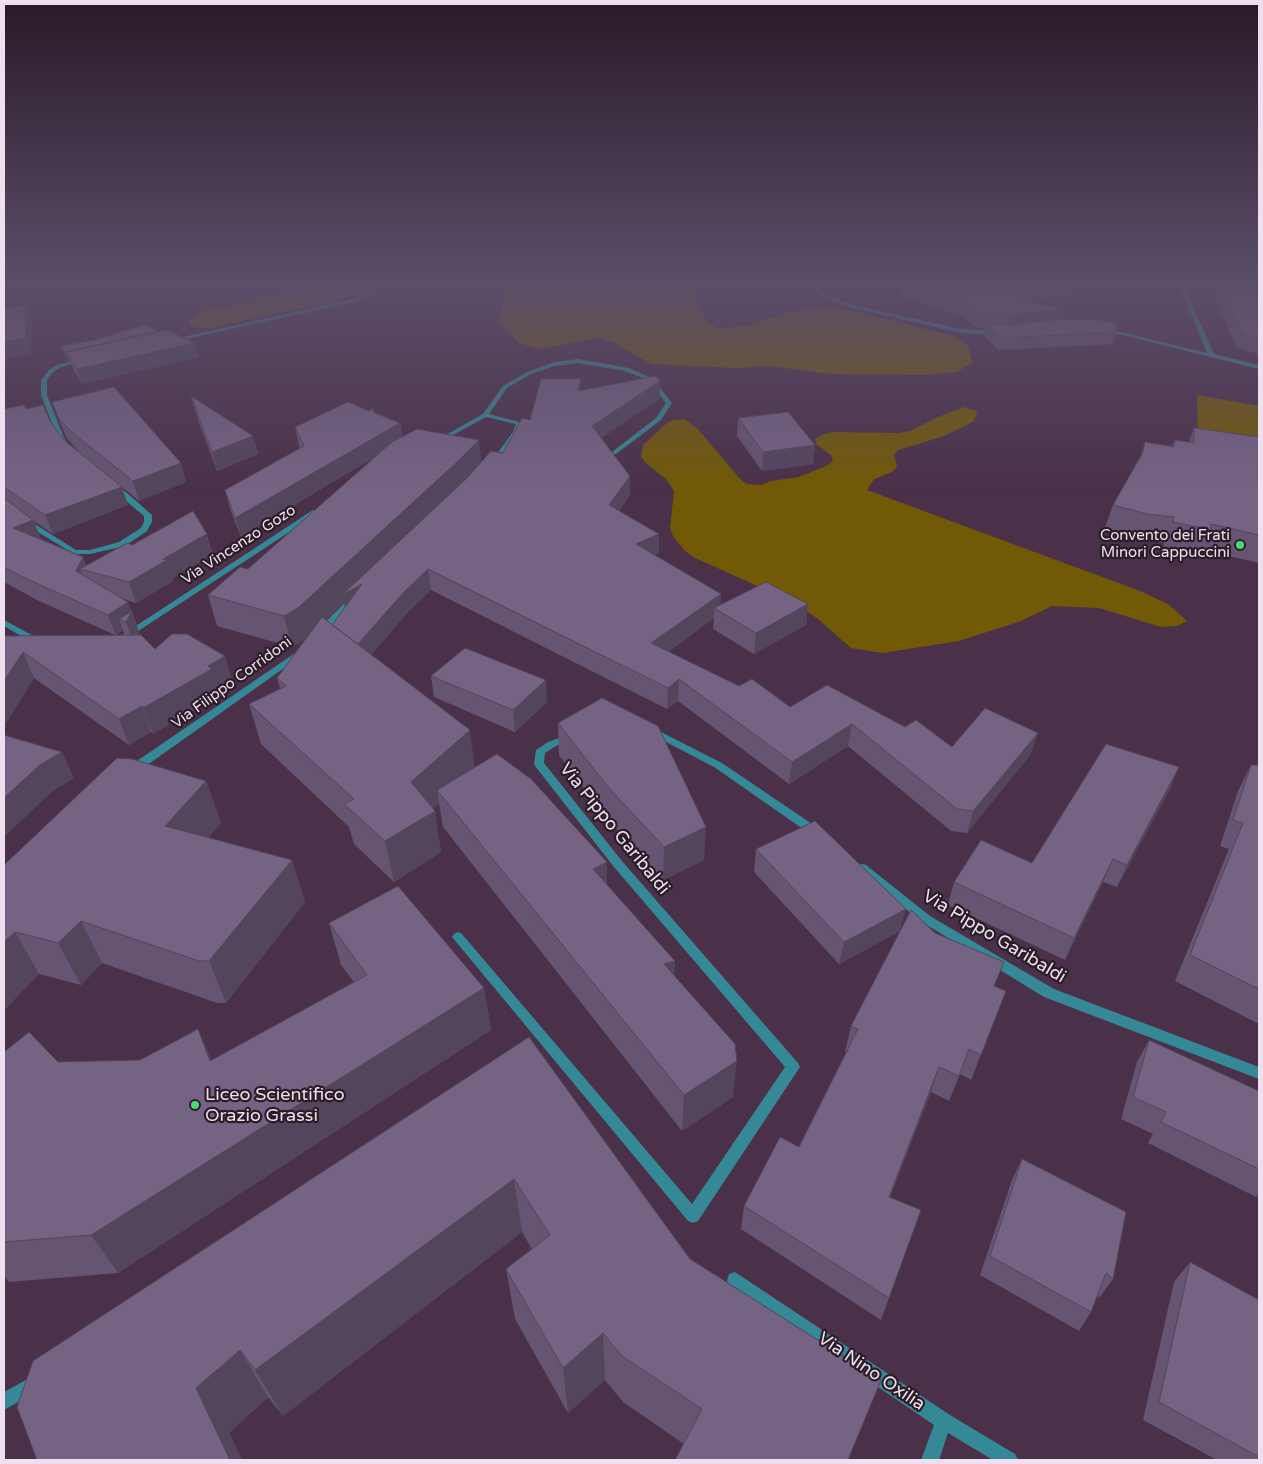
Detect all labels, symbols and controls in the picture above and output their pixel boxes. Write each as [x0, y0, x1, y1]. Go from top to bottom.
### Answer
street label: Via Vincenzo Gozo [179, 501, 299, 589]
place label: Convento dei Frati Minori Cappuccini [1100, 527, 1230, 562]
marker: Convento dei Frati Minori Cappuccini [1234, 539, 1246, 551]
street label: Via Filippo Corridoni [168, 633, 296, 733]
street label: Via Pippo Garibaldi [554, 759, 674, 899]
street label: Via Pippo Garibaldi [918, 886, 1070, 988]
place label: Liceo Scientifico Orazio Grassi [205, 1084, 345, 1126]
marker: Liceo Scientifico Orazio Grassi [189, 1099, 201, 1111]
street label: Via Nino Oxilia [813, 1328, 929, 1416]

